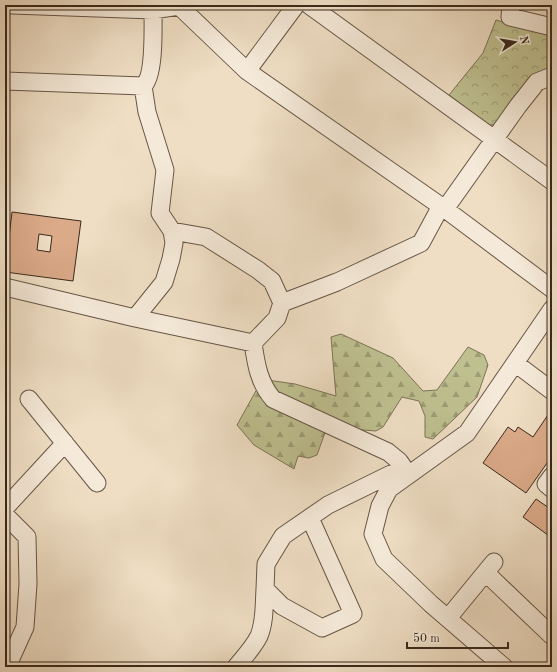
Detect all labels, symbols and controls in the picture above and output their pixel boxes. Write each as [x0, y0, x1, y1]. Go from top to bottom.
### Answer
north arrow [495, 22, 535, 62]
text: N [517, 35, 530, 46]
scale bar [407, 624, 508, 650]
text: 50 m [413, 632, 440, 645]

